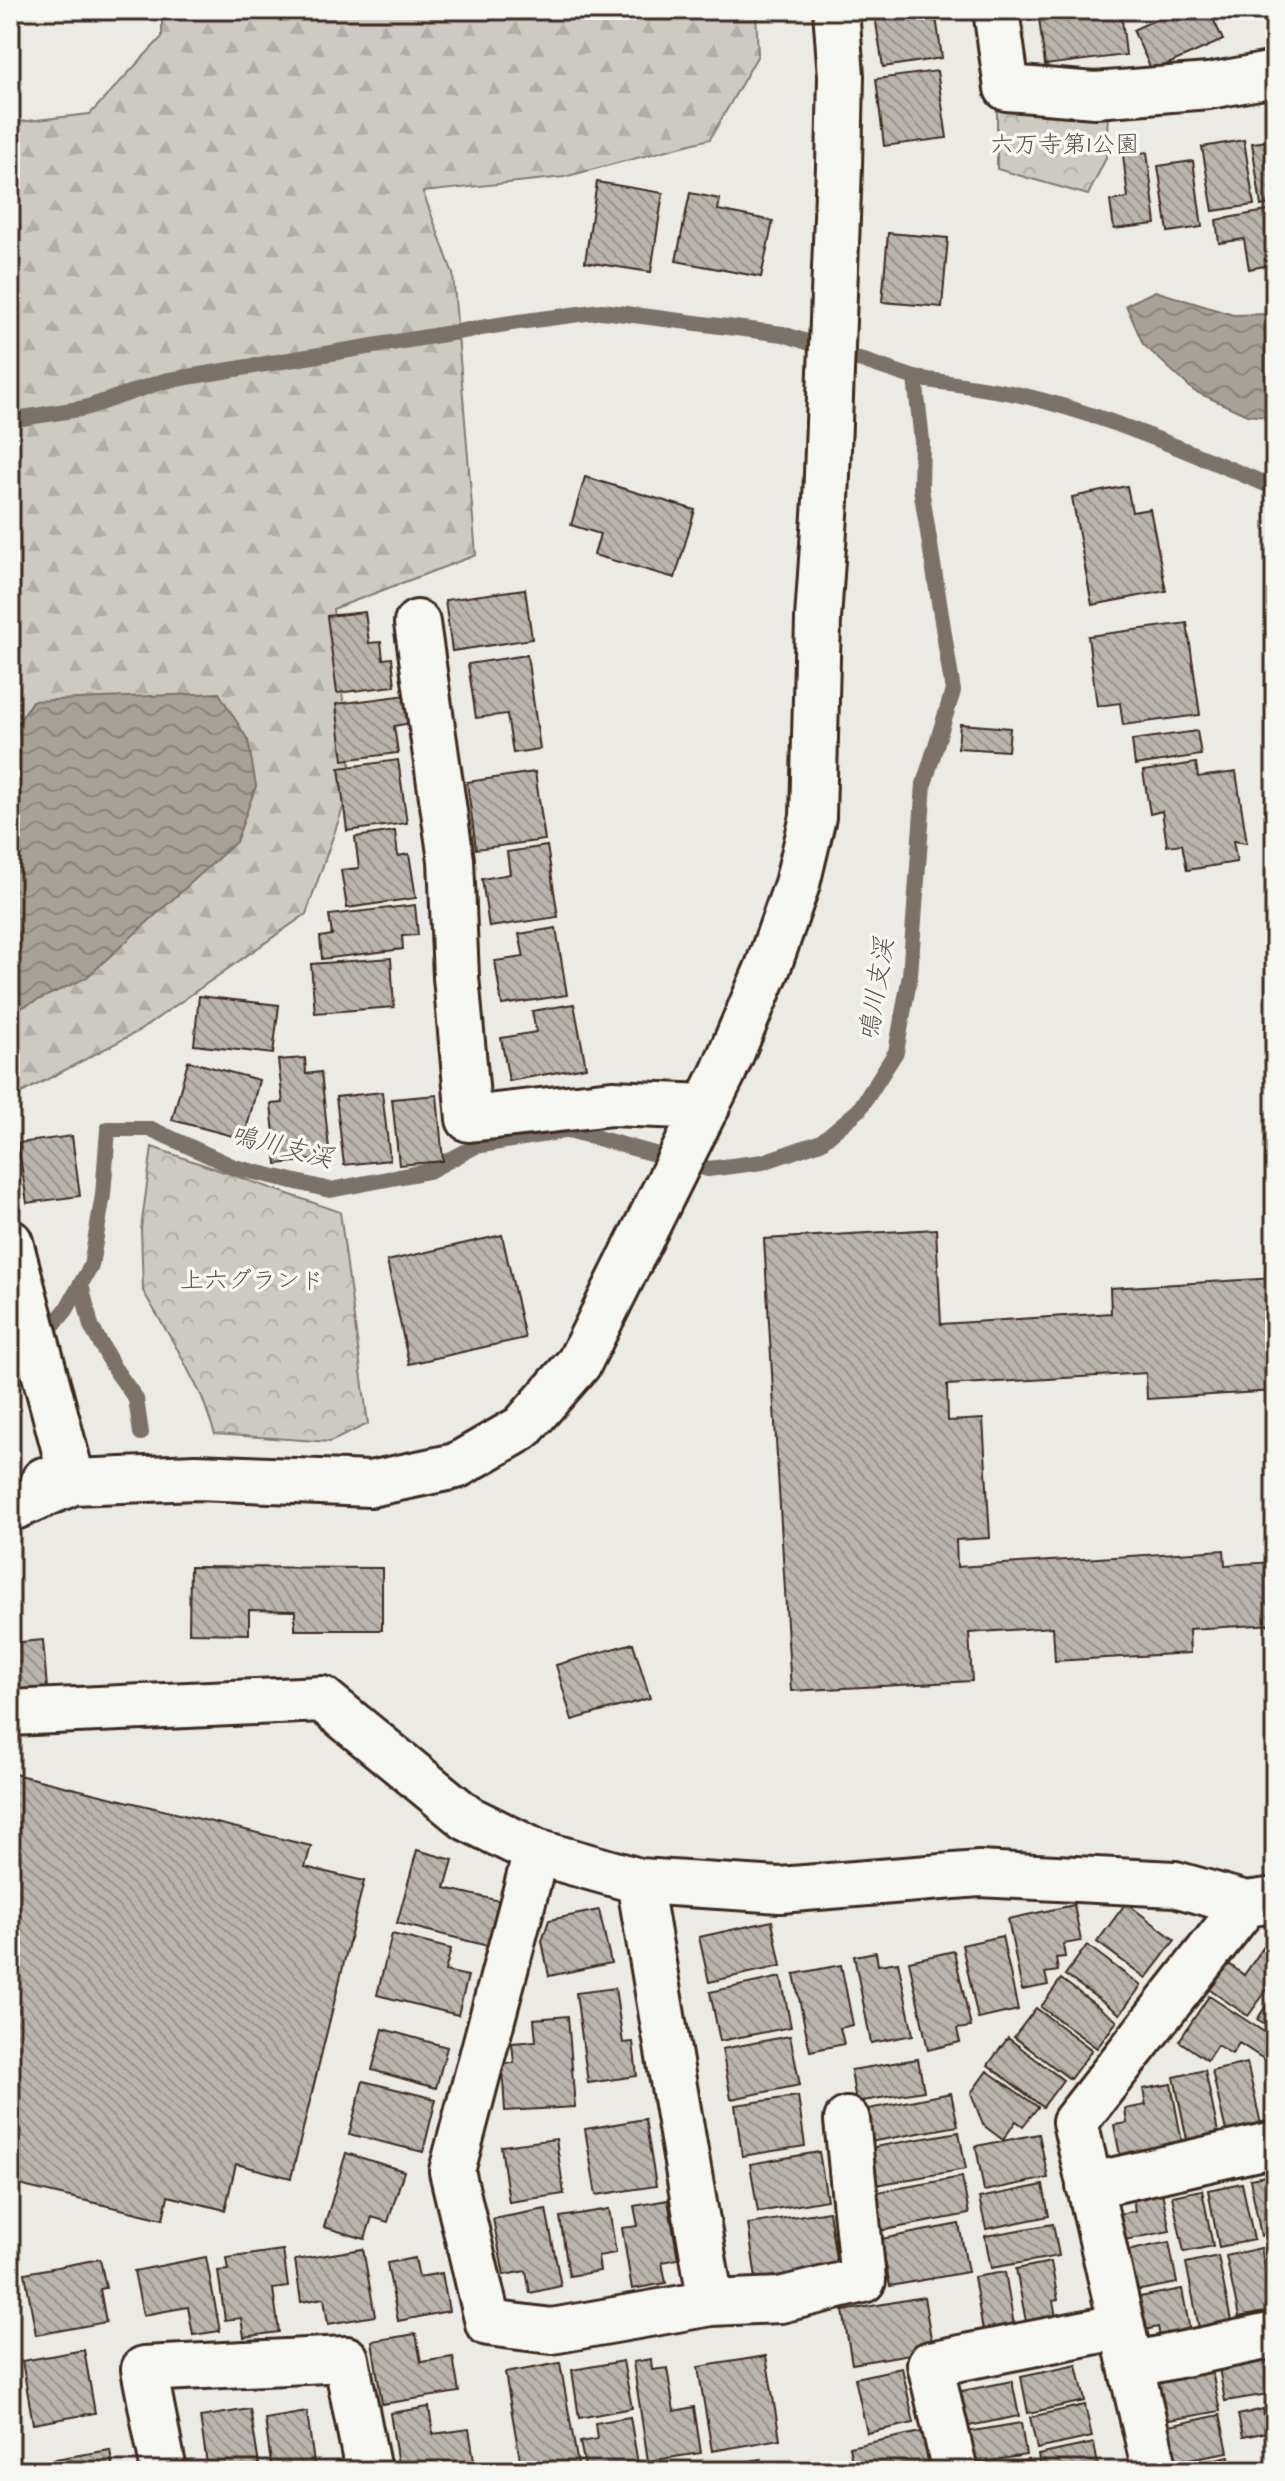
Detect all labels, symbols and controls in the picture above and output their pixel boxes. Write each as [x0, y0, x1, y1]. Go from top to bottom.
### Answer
park label: 六万寺第1公園 [990, 130, 1140, 164]
water label: 鳴川支渓 [853, 935, 906, 1044]
water label: 鳴川支渓 [226, 1118, 337, 1180]
park label: 上六グランド [180, 1266, 324, 1300]

